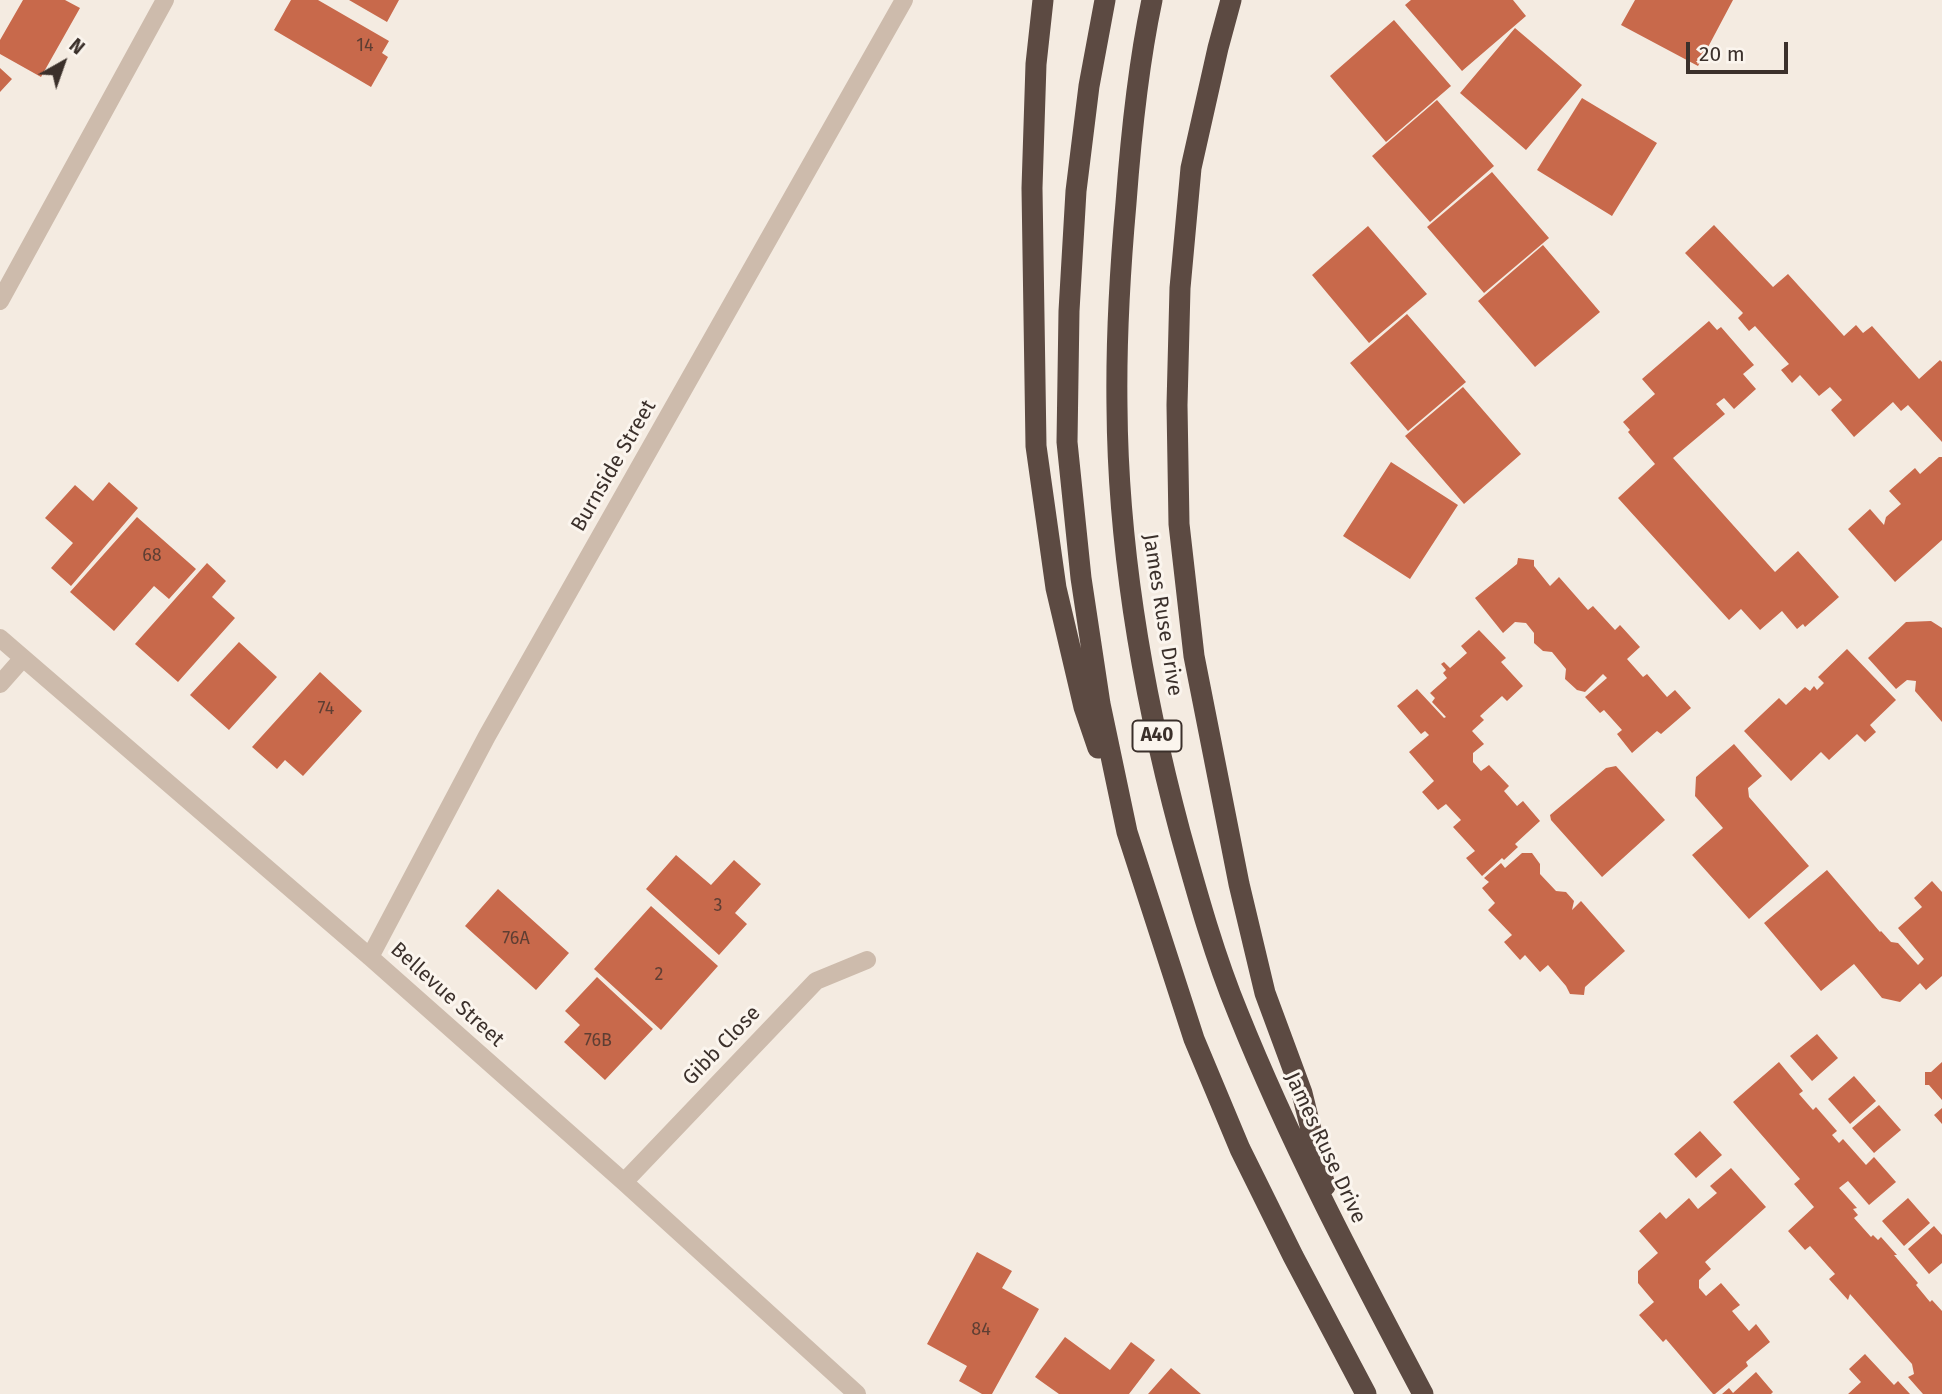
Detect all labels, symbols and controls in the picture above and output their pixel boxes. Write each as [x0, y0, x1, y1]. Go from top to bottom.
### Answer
north arrow [28, 28, 98, 98]
scale bar [1690, 28, 1792, 72]
text: N [65, 34, 89, 59]
house number: 14 [356, 35, 374, 57]
text: 20 m [1699, 41, 1745, 67]
street label: Burnside Street [566, 396, 662, 536]
street label: James Ruse Drive [1137, 532, 1187, 698]
house number: 68 [142, 545, 162, 567]
house number: 74 [318, 698, 334, 720]
road number: A40 [1132, 720, 1182, 751]
house number: 3 [714, 895, 722, 917]
house number: 76A [502, 928, 530, 950]
street label: Bellevue Street [385, 937, 509, 1053]
house number: 2 [655, 964, 663, 986]
street label: Gibb Close [678, 1001, 766, 1091]
house number: 76B [584, 1030, 612, 1052]
street label: James Ruse Drive [1279, 1069, 1371, 1227]
house number: 84 [971, 1319, 991, 1341]

